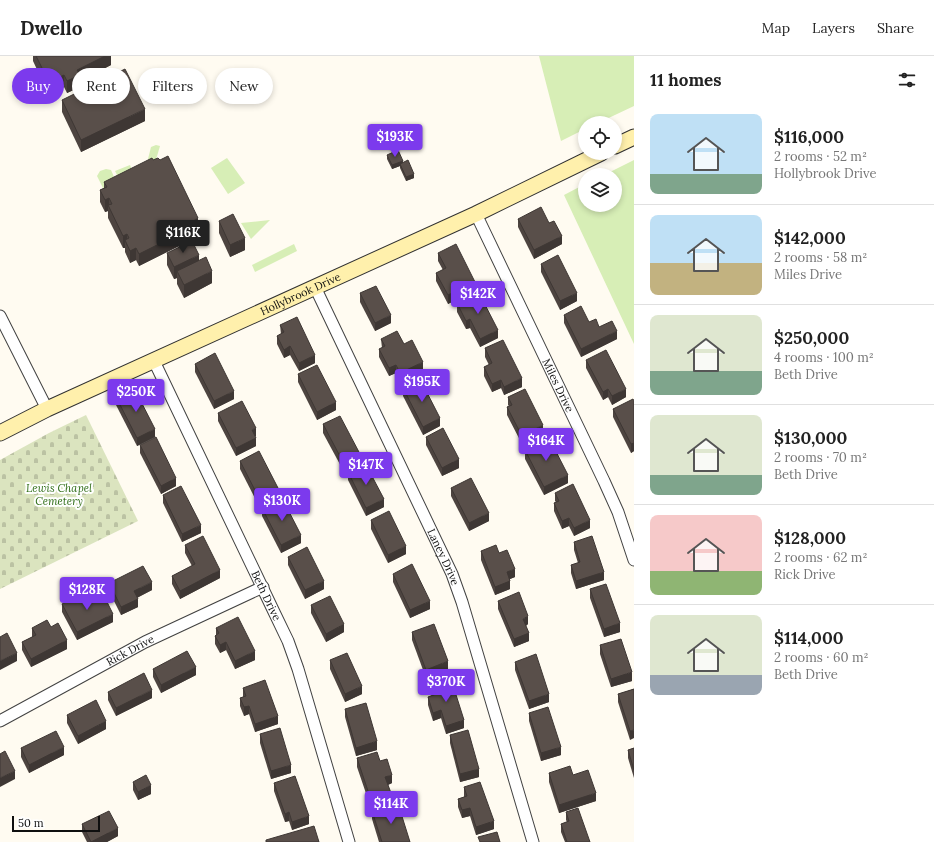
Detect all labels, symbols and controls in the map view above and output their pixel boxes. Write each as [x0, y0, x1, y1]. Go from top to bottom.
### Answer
text: Dwello [20, 16, 82, 40]
text: Map [762, 19, 790, 37]
text: Layers [812, 19, 855, 37]
text: Share [877, 19, 914, 37]
chip: Buy [12, 68, 64, 104]
chip: Rent [72, 68, 130, 104]
chip: Filters [138, 68, 207, 104]
chip: New [215, 68, 273, 104]
text: 11 homes [650, 69, 722, 91]
icon: filters [896, 69, 918, 91]
map controls [578, 116, 622, 212]
button: locate [578, 116, 622, 160]
pin: $193K [367, 124, 423, 158]
text: $116,000 [774, 126, 844, 148]
text: $193K [377, 128, 413, 145]
icon: home [682, 130, 730, 178]
text: 2 rooms · 52 m² [774, 148, 867, 165]
text: Hollybrook Drive [774, 165, 877, 182]
button: layers [578, 168, 622, 212]
pin: $116K [155, 220, 211, 254]
text: $116K [166, 224, 200, 241]
text: $142,000 [774, 227, 846, 249]
icon: home [682, 231, 730, 279]
text: 2 rooms · 58 m² [774, 249, 867, 266]
text: Miles Drive [774, 266, 842, 283]
street label: Hollybrook Drive [258, 270, 343, 318]
pin: $142K [450, 281, 506, 315]
text: $142K [460, 285, 496, 302]
text: $250,000 [774, 327, 849, 349]
icon: home [682, 331, 730, 379]
text: 4 rooms · 100 m² [774, 349, 874, 366]
street label: Miles Drive [539, 356, 577, 414]
text: Beth Drive [774, 366, 838, 383]
pin: $195K [394, 369, 450, 403]
text: $195K [404, 373, 440, 390]
pin: $250K [108, 379, 164, 413]
text: $250K [116, 383, 156, 400]
text: $130,000 [774, 427, 847, 449]
pin: $164K [518, 428, 574, 462]
icon: home [682, 431, 730, 479]
text: $164K [528, 432, 564, 449]
text: 2 rooms · 70 m² [774, 449, 867, 466]
pin: $147K [338, 452, 394, 486]
text: $147K [348, 456, 384, 473]
text: Beth Drive [774, 466, 838, 483]
park label: Lewis Chapel Cemetery [26, 481, 92, 508]
pin: $130K [254, 488, 310, 522]
text: $130K [263, 492, 301, 509]
street label: Laney Drive [424, 526, 462, 587]
text: $128,000 [774, 527, 846, 549]
icon: home [682, 531, 730, 579]
text: 2 rooms · 62 m² [774, 549, 867, 566]
text: Rick Drive [774, 566, 836, 583]
street label: Beth Drive [248, 568, 284, 623]
pin: $128K [59, 577, 115, 611]
text: $128K [69, 581, 105, 598]
text: $114,000 [774, 627, 844, 649]
icon: home [682, 631, 730, 679]
street label: Rick Drive [104, 632, 156, 669]
text: 2 rooms · 60 m² [774, 649, 869, 666]
text: Beth Drive [774, 666, 838, 683]
pin: $370K [418, 669, 474, 703]
text: $370K [427, 673, 465, 690]
pin: $114K [363, 791, 419, 825]
text: $114K [374, 795, 408, 812]
scale bar [12, 814, 100, 833]
text: 50 m [18, 816, 44, 830]

